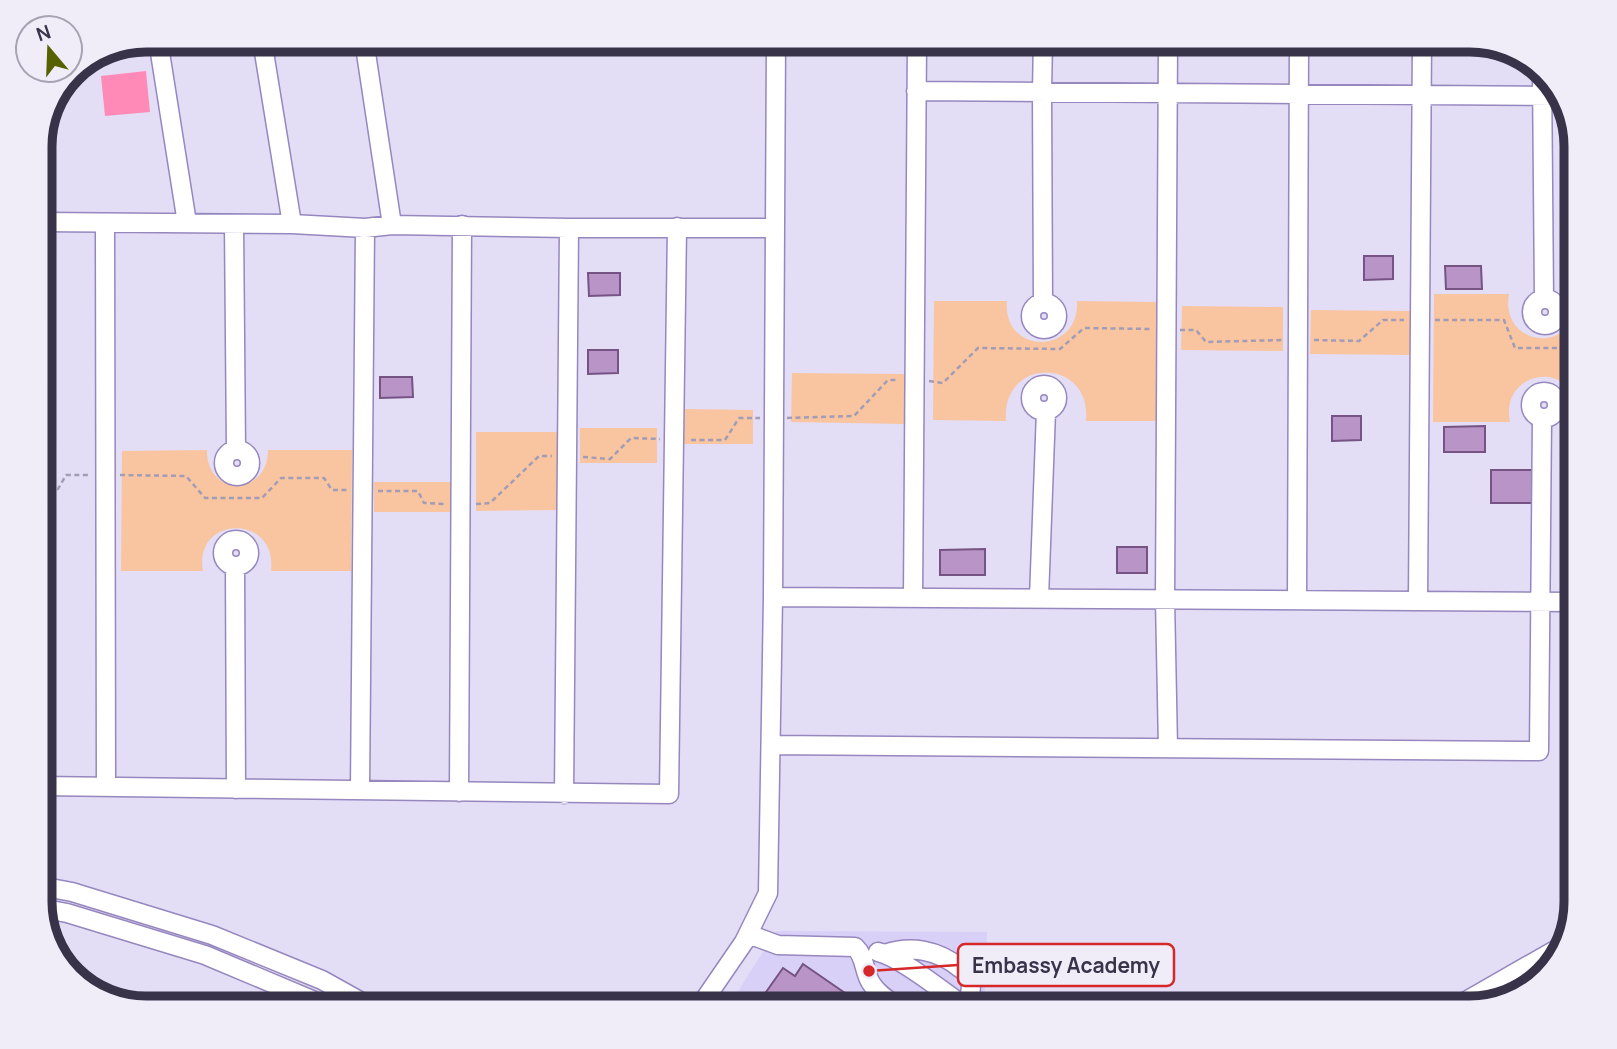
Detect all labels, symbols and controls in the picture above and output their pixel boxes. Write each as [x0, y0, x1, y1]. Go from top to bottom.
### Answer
north arrow [14, 14, 84, 84]
text: N [33, 18, 54, 47]
callout: Embassy Academy [958, 944, 1174, 986]
text: Embassy Academy [972, 951, 1160, 979]

